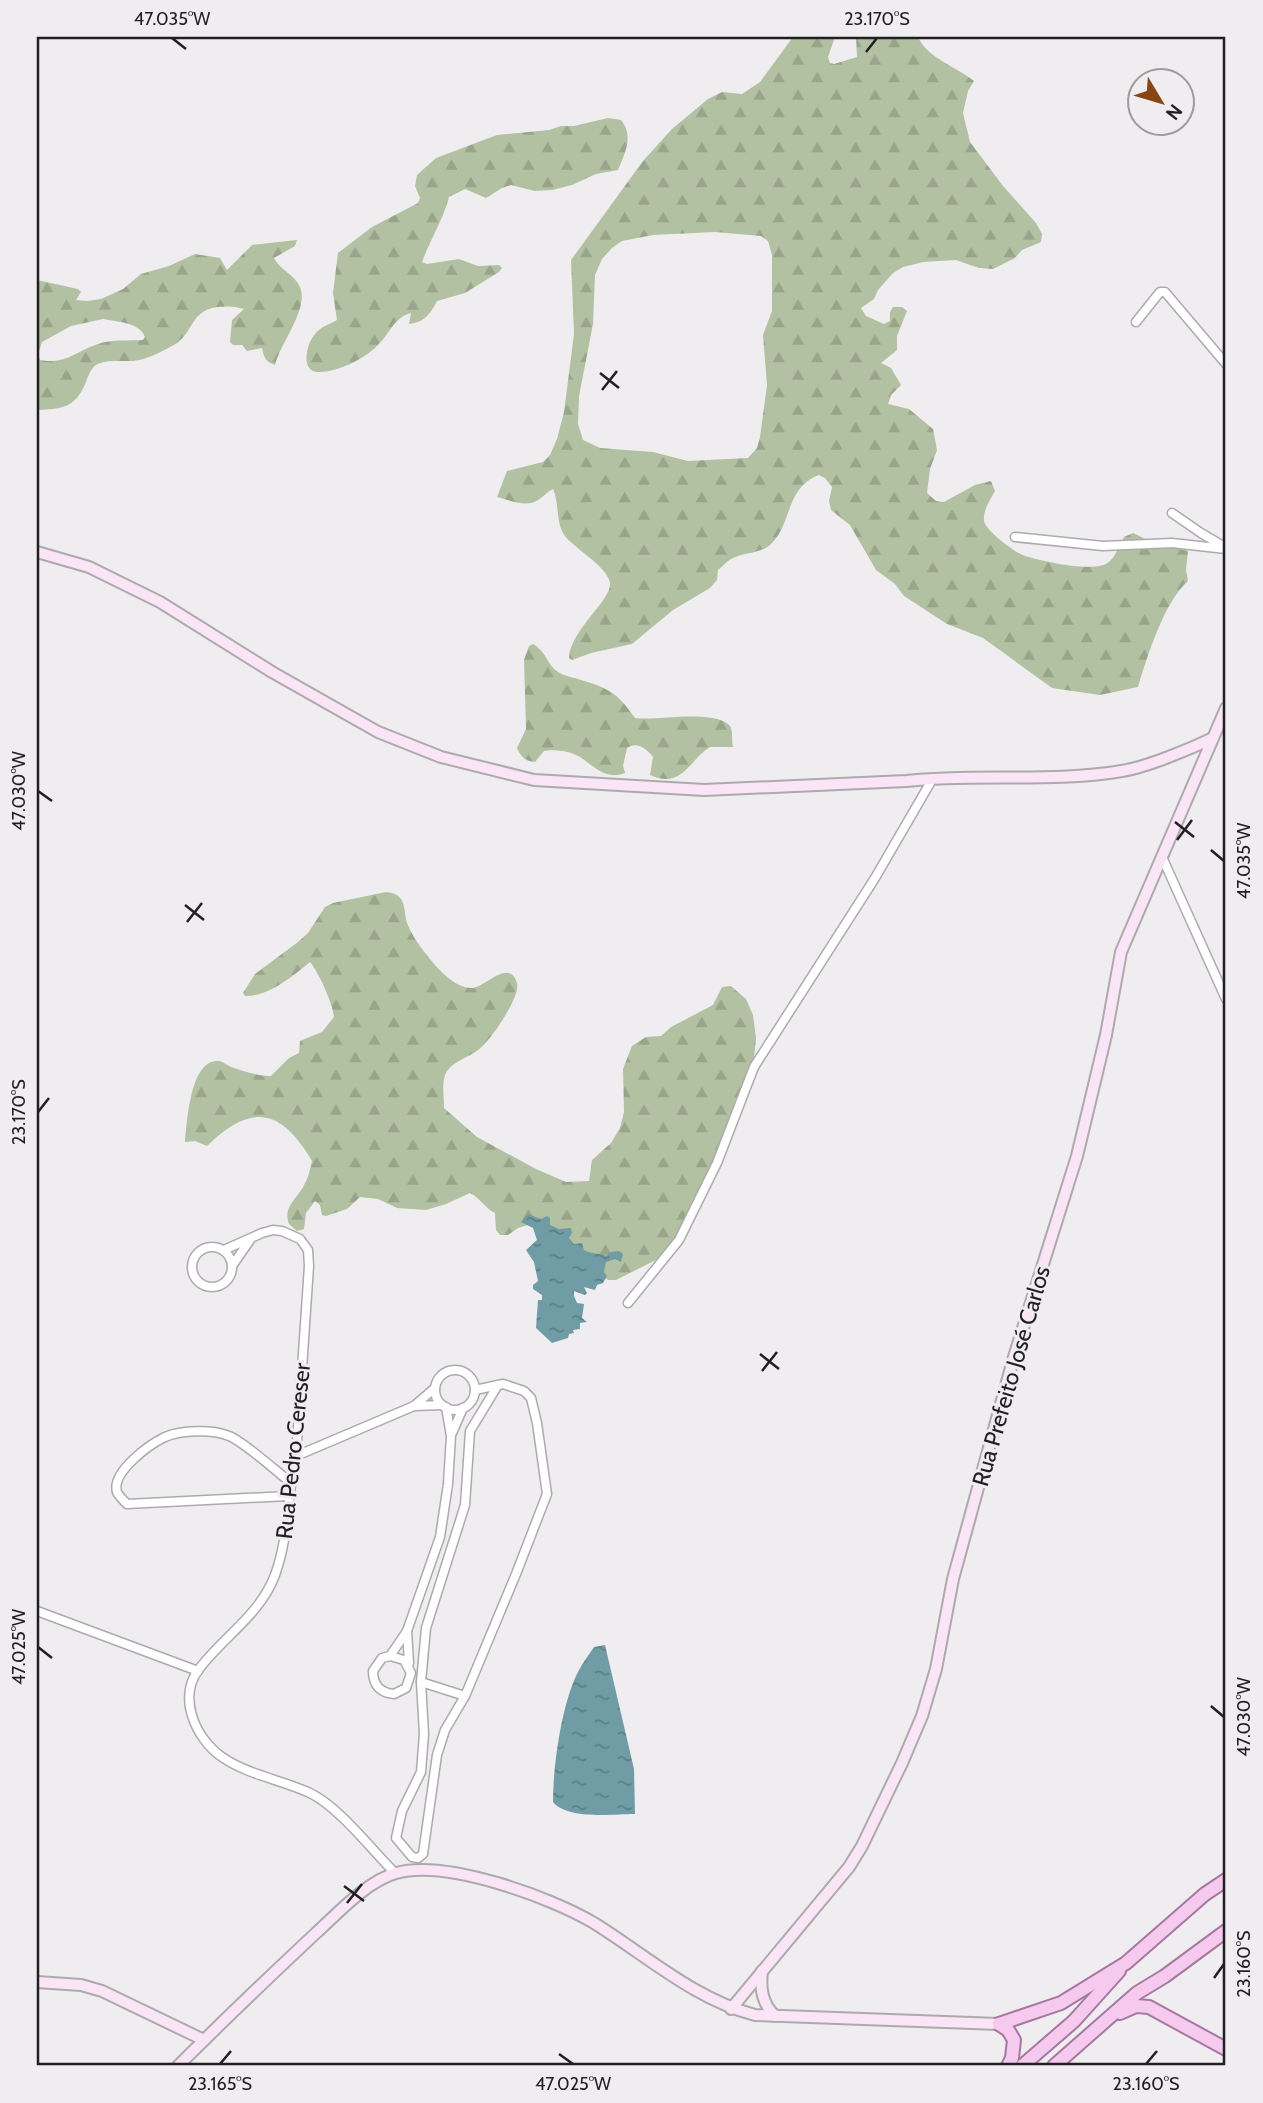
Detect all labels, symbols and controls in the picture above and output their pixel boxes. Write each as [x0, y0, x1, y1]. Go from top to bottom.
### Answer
text: 47.035°W [134, 8, 210, 30]
text: 23.170°S [844, 8, 910, 30]
north arrow [1126, 66, 1196, 136]
text: N [1161, 100, 1187, 125]
text: 47.030°W [8, 751, 30, 831]
text: 47.035°W [1233, 823, 1255, 899]
text: 23.170°S [8, 1079, 30, 1145]
street label: Rua Prefeito José Carlos [966, 1263, 1056, 1489]
street label: Rua Pedro Cereser [270, 1361, 316, 1540]
text: 47.025°W [8, 1609, 30, 1685]
text: 47.030°W [1233, 1677, 1255, 1757]
text: 23.160°S [1233, 1930, 1255, 1998]
text: 23.165°S [188, 2073, 252, 2095]
text: 47.025°W [535, 2073, 611, 2095]
text: 23.160°S [1112, 2073, 1180, 2095]

